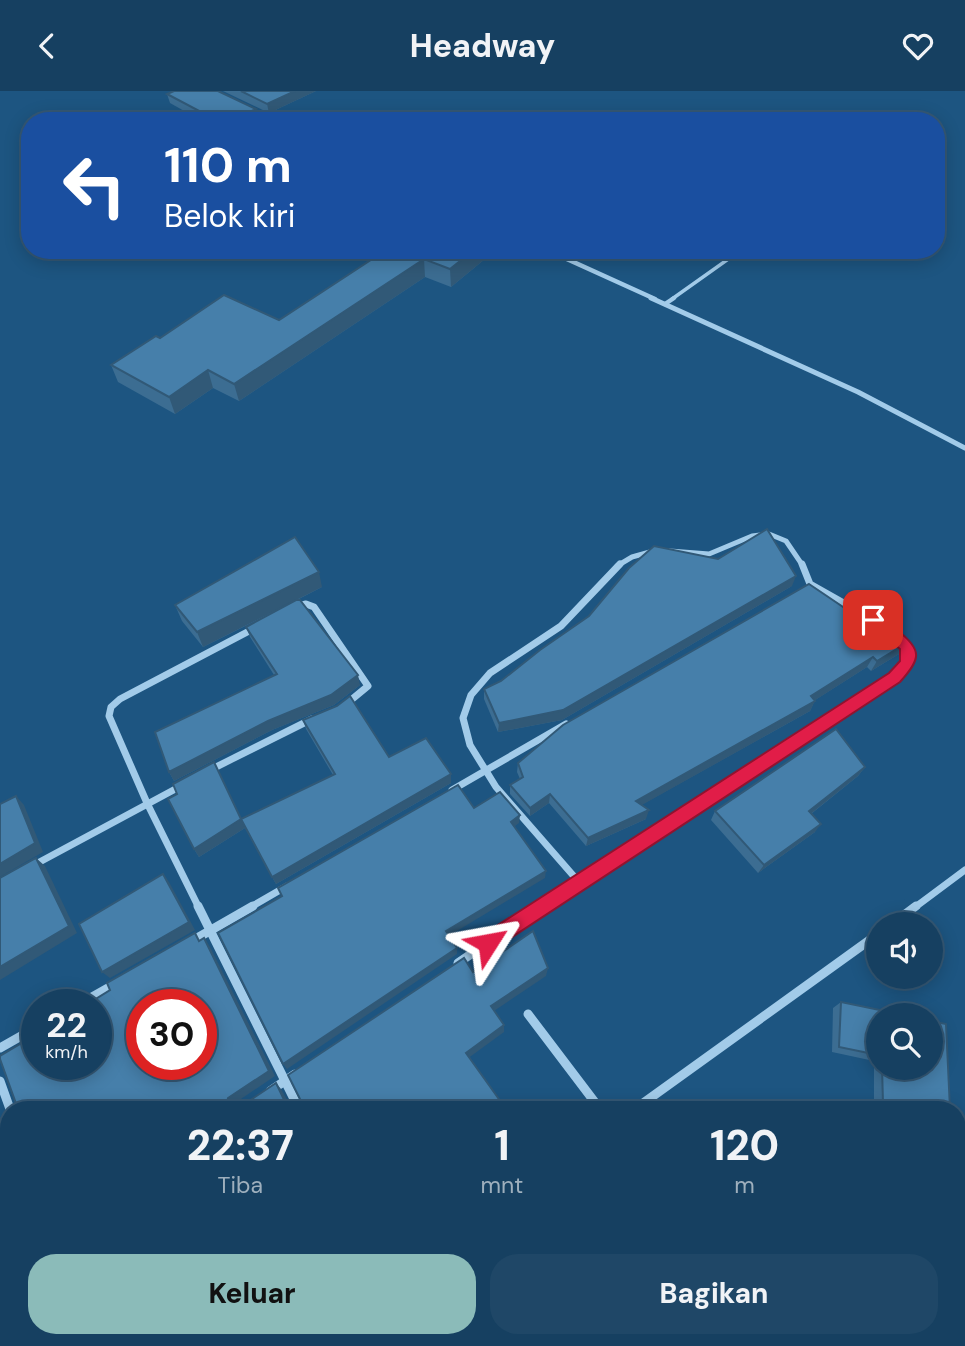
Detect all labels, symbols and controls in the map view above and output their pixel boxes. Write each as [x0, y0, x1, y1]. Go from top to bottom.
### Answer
text: Headway [410, 25, 555, 67]
icon: back [28, 27, 66, 65]
icon: heart [899, 27, 937, 65]
text: 110 m [164, 133, 292, 197]
icon: left [49, 140, 140, 231]
text: Belok kiri [164, 195, 296, 237]
pin [843, 590, 903, 650]
icon: arrive [854, 601, 892, 639]
position arrow [451, 906, 525, 980]
map controls [866, 912, 943, 1080]
button: sound [866, 912, 943, 989]
speed limit sign: 30 [126, 989, 217, 1080]
text: 22 [46, 1002, 87, 1048]
button: search [866, 1003, 943, 1080]
text: km/h [45, 1040, 88, 1064]
text: 22:37 [187, 1118, 294, 1173]
text: 1 [494, 1118, 510, 1173]
text: 120 [710, 1118, 779, 1173]
text: Tiba [218, 1170, 263, 1200]
text: mnt [481, 1170, 523, 1200]
text: m [734, 1170, 755, 1200]
button: Keluar [28, 1254, 476, 1334]
button: Bagikan [490, 1254, 938, 1334]

